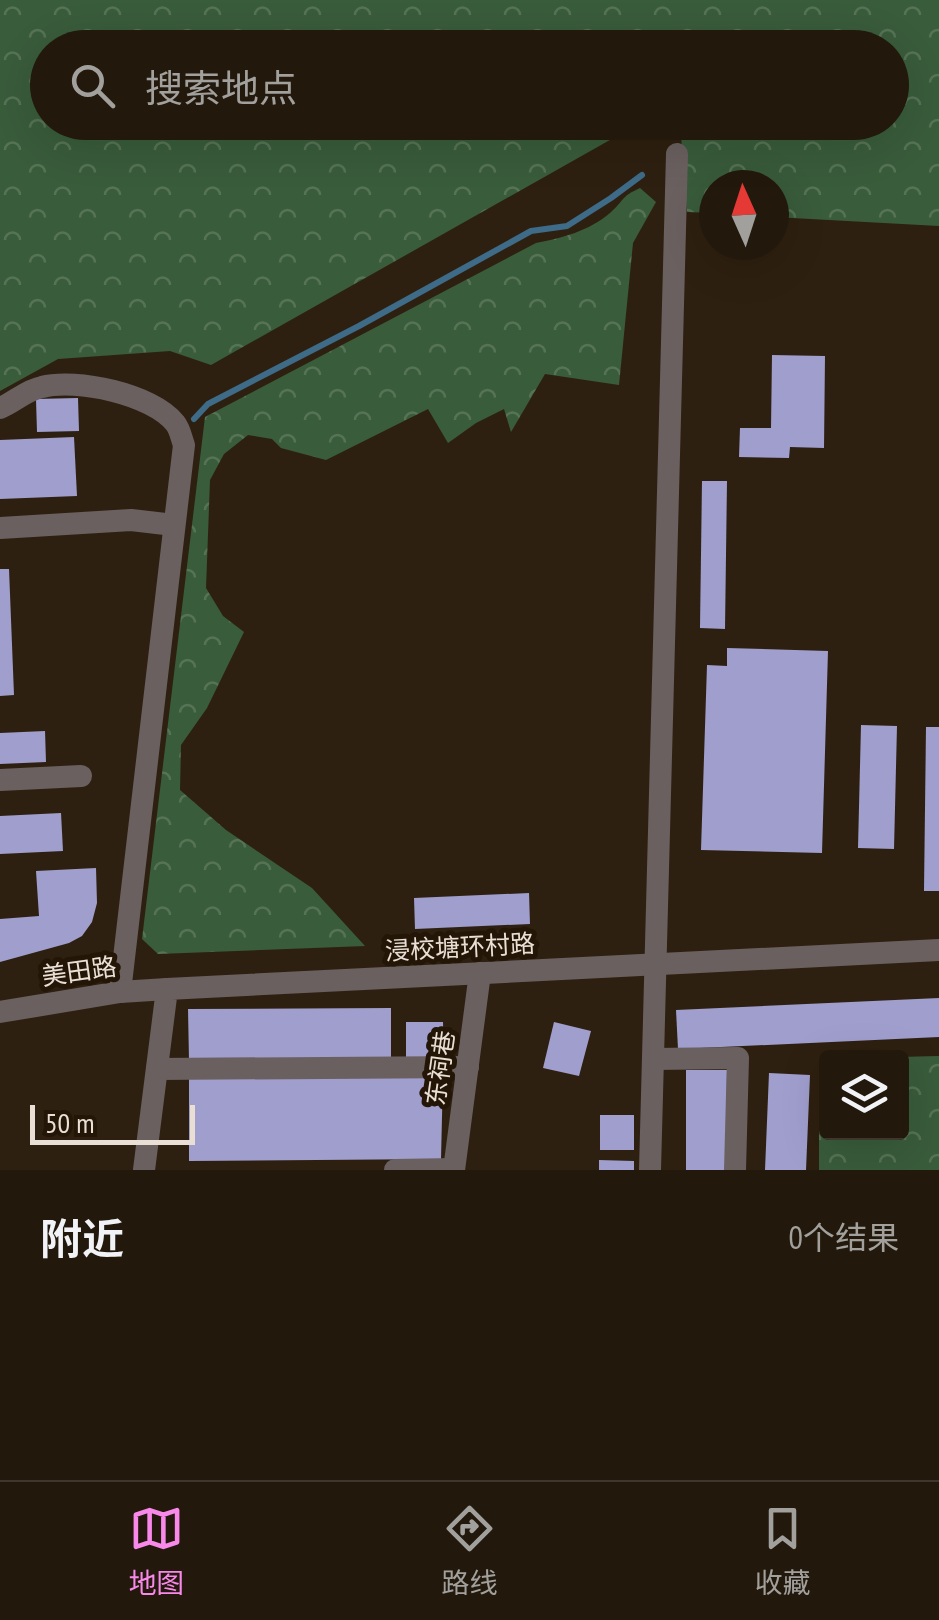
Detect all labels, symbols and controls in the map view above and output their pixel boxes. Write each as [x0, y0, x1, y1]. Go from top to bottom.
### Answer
search box [30, 30, 909, 140]
icon: search [65, 58, 120, 113]
text: 搜索地点 [145, 63, 297, 112]
north arrow [699, 170, 789, 260]
street label: 浸校塘环村路 [384, 927, 536, 967]
street label: 美田路 [40, 950, 118, 992]
street label: 东祠巷 [419, 1029, 461, 1107]
map controls [819, 1050, 909, 1140]
button: layers [819, 1050, 909, 1140]
scale bar [30, 1100, 195, 1144]
text: 50 m [45, 1104, 94, 1141]
text: 附近 [40, 1211, 124, 1266]
text: 0个结果 [789, 1216, 899, 1258]
tab: 地图 [128, 1501, 185, 1601]
tab: 路线 [441, 1501, 498, 1601]
tab: 收藏 [754, 1501, 811, 1601]

